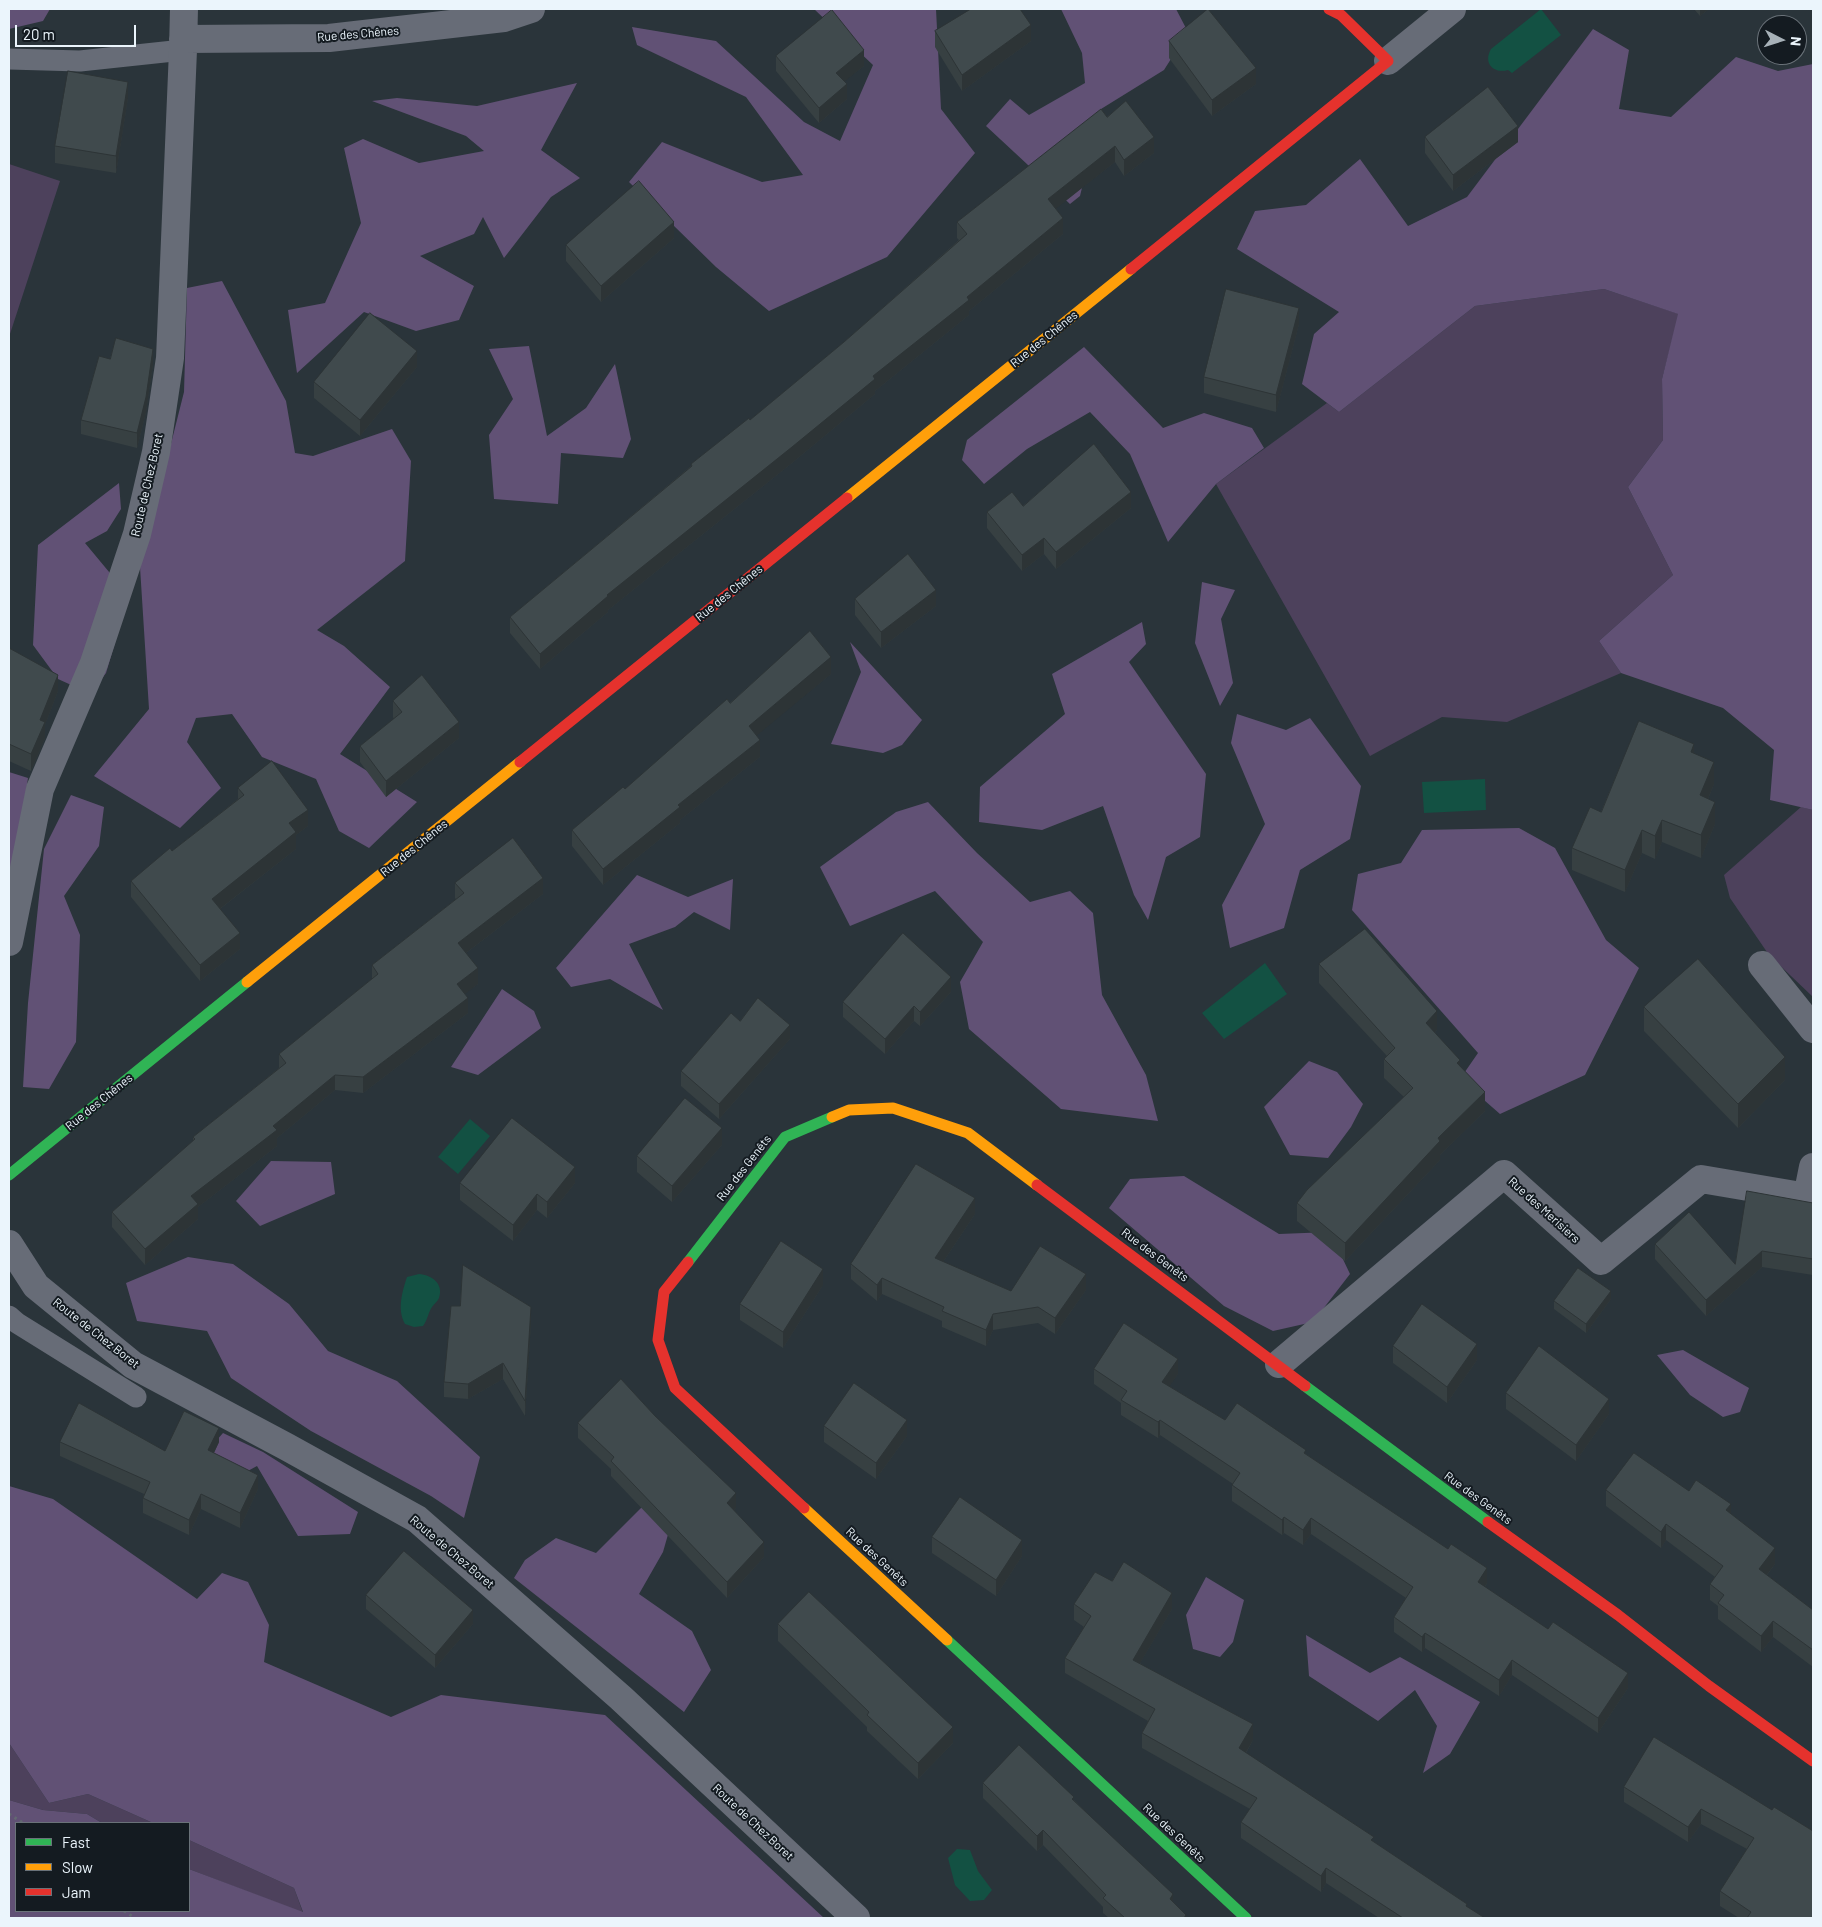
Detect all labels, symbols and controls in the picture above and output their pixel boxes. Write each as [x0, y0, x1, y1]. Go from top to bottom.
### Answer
scale bar [18, 15, 139, 47]
north arrow [1757, 15, 1807, 65]
street label: Rue des Chênes [316, 23, 400, 45]
text: 20 m [23, 25, 55, 43]
text: N [1788, 36, 1805, 47]
street label: Rue des Chênes [1008, 308, 1080, 370]
street label: Route de Chez Boret [128, 432, 166, 538]
street label: Rue des Chênes [693, 562, 765, 624]
street label: Rue des Chênes [378, 817, 450, 879]
street label: Rue des Chênes [63, 1071, 135, 1133]
street label: Rue des Genêts [714, 1132, 774, 1204]
street label: Rue des Merisiers [1505, 1174, 1583, 1246]
street label: Rue des Genêts [1119, 1225, 1191, 1285]
street label: Route de Chez Boret [50, 1295, 142, 1371]
street label: Rue des Genêts [1441, 1469, 1515, 1527]
street label: Route de Chez Boret [407, 1513, 497, 1591]
street label: Rue des Genêts [843, 1524, 911, 1590]
street label: Route de Chez Boret [710, 1781, 796, 1863]
street label: Rue des Genêts [1140, 1800, 1208, 1866]
legend [15, 1822, 190, 1912]
text: Fast [62, 1833, 90, 1851]
text: Slow [62, 1858, 93, 1876]
text: Jam [62, 1883, 91, 1901]

